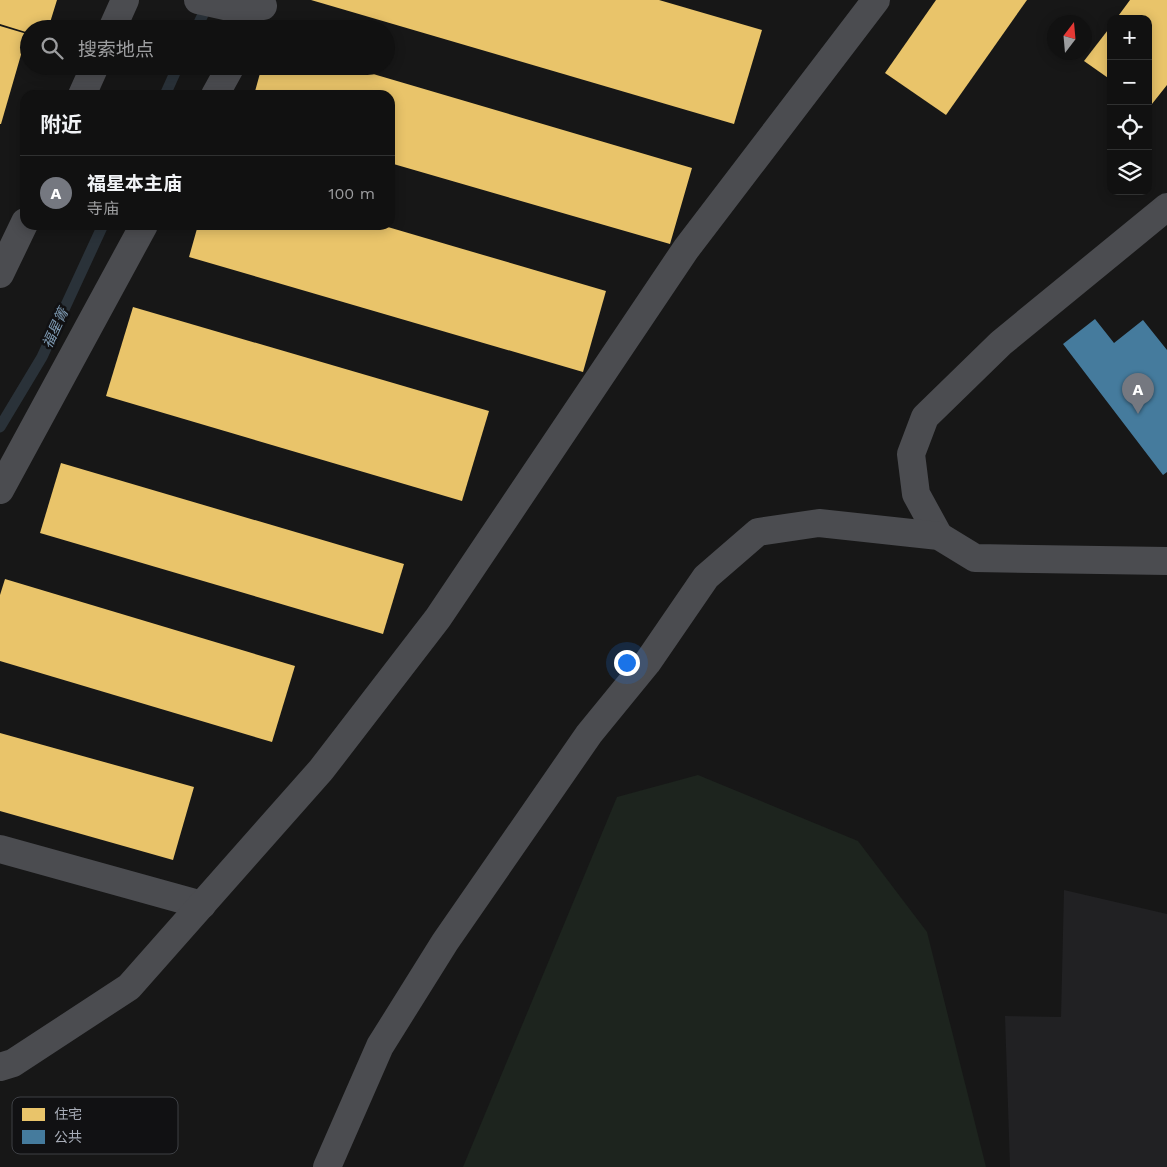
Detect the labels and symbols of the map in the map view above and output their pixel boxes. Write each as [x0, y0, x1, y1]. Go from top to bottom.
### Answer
north arrow [1047, 15, 1092, 60]
water label: 福星箐 [39, 304, 72, 350]
pin: A [1122, 373, 1154, 414]
your location [614, 650, 640, 676]
legend [12, 1097, 178, 1154]
text: 住宅 [54, 1106, 82, 1122]
text: 公共 [54, 1129, 82, 1145]

